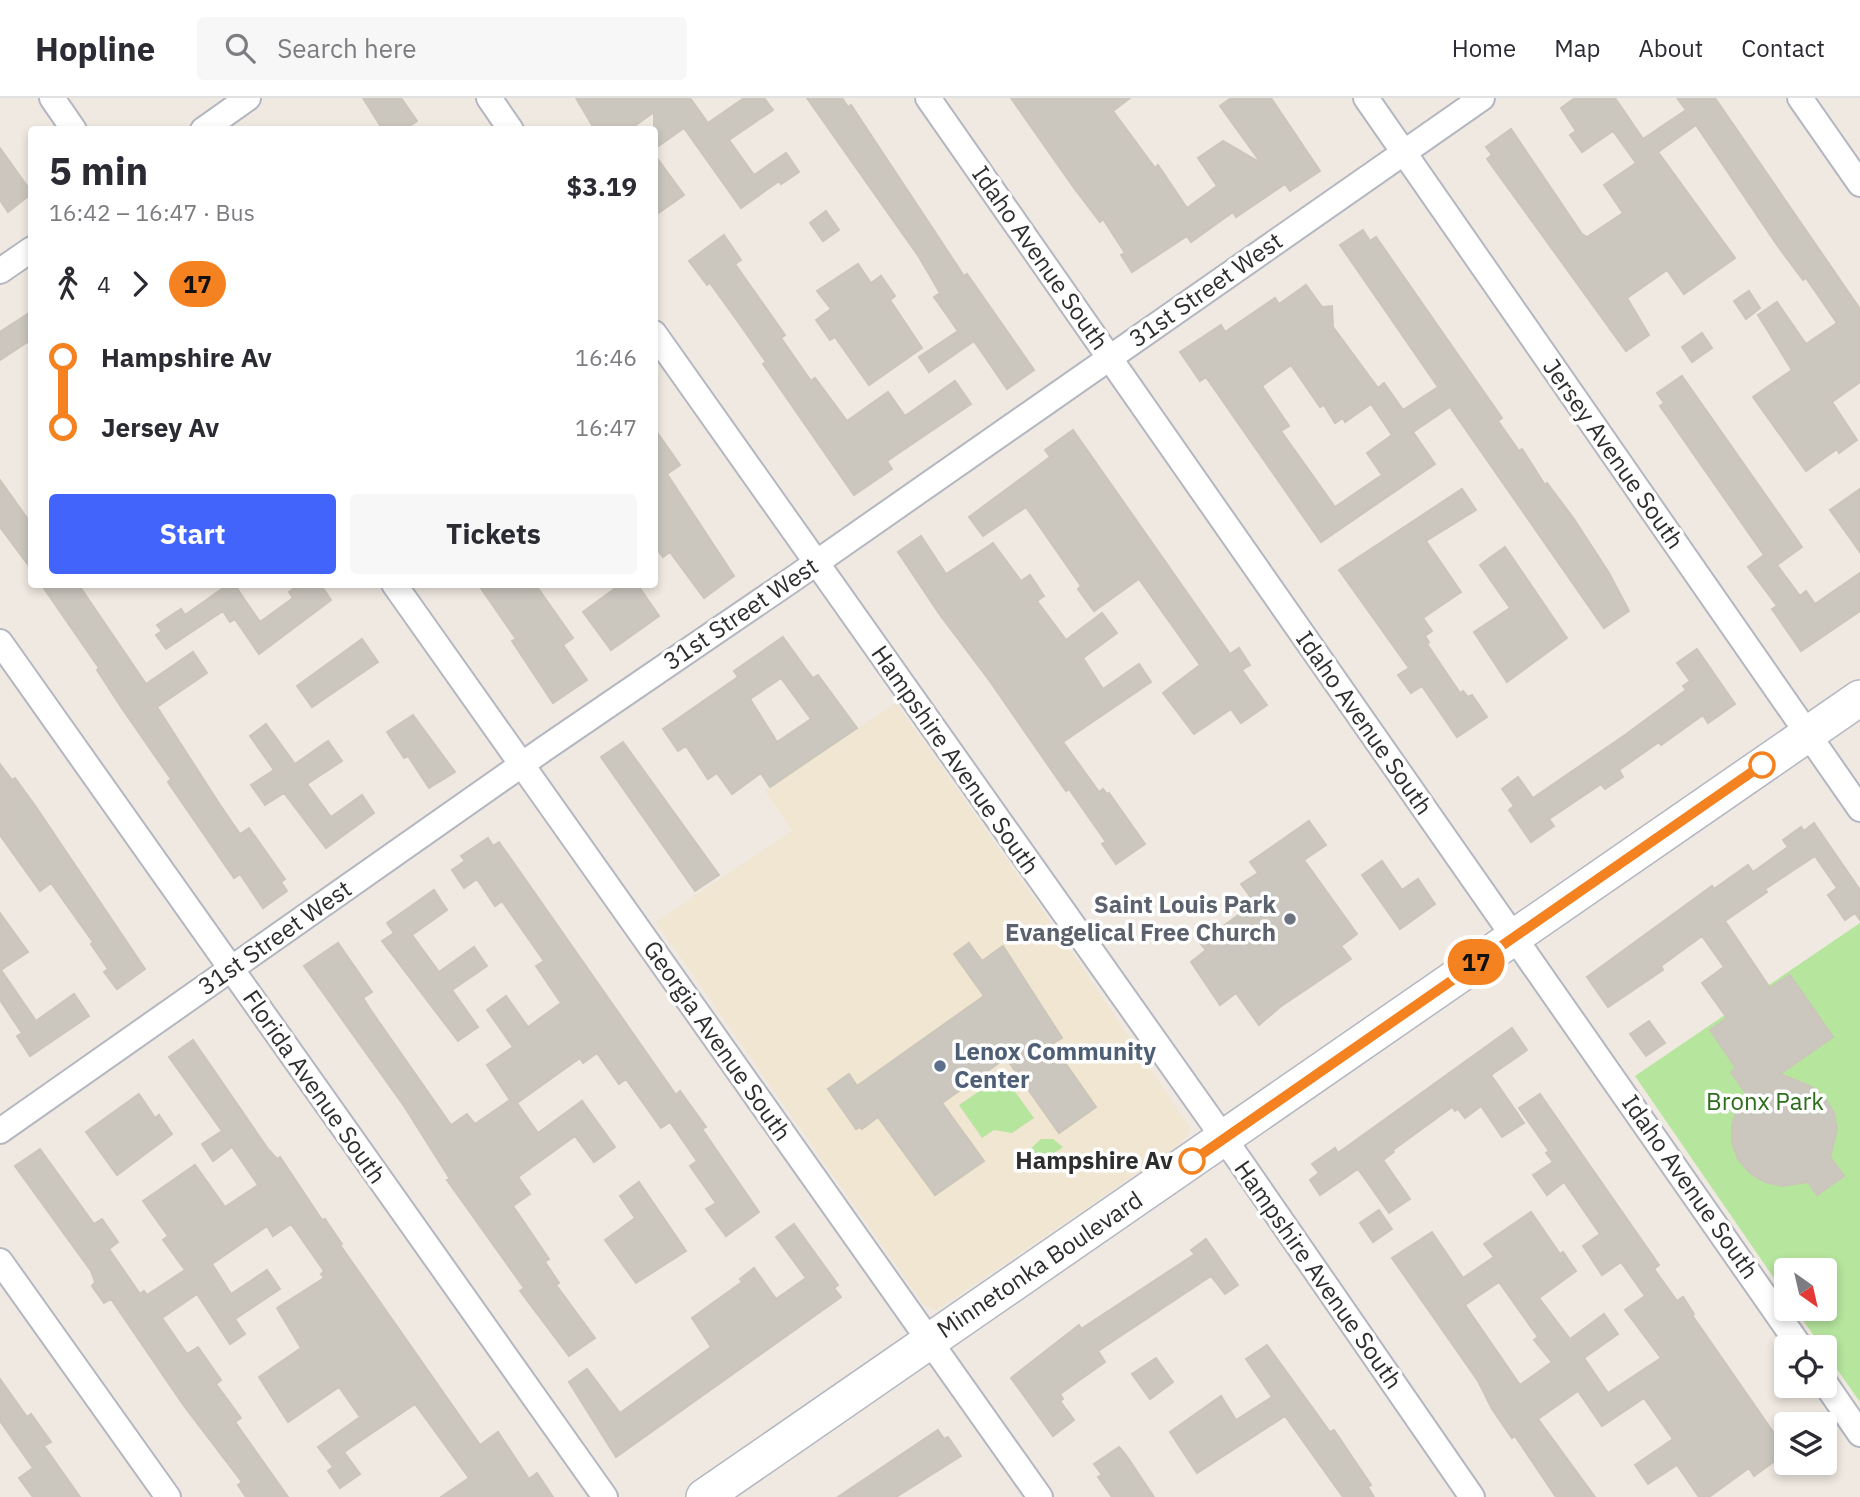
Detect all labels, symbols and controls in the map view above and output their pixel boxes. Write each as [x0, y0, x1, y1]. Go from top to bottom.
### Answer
search box [197, 17, 687, 80]
text: Hopline [35, 27, 155, 70]
icon: search [221, 29, 259, 67]
text: Search here [277, 31, 417, 65]
text: Home [1452, 32, 1516, 64]
text: Map [1554, 32, 1600, 64]
text: About [1638, 32, 1703, 64]
text: Contact [1741, 32, 1825, 64]
text: 5 min [49, 146, 148, 195]
street label: Idaho Avenue South [965, 159, 1116, 356]
text: $3.19 [567, 169, 637, 203]
text: 16:42 – 16:47 · Bus [49, 197, 255, 227]
street label: 31st Street West [1122, 224, 1288, 354]
icon: walk [49, 265, 87, 303]
icon: forward [121, 265, 159, 303]
text: 17 [183, 268, 212, 300]
text: 4 [97, 269, 111, 299]
text: Hampshire Av [101, 340, 272, 374]
text: 16:46 [575, 342, 637, 372]
street label: Jersey Avenue South [1536, 352, 1692, 555]
text: Jersey Av [101, 410, 219, 444]
text: 16:47 [575, 412, 637, 442]
button: Start [49, 494, 336, 574]
button: Tickets [350, 494, 637, 574]
street label: 31st Street West [657, 550, 824, 677]
street label: Idaho Avenue South [1289, 624, 1440, 821]
street label: Hampshire Avenue South [865, 639, 1047, 880]
unlabelled marker [1749, 752, 1775, 778]
street label: 31st Street West [191, 872, 357, 1002]
place label: Saint Louis Park Evangelical Free Church [1005, 888, 1276, 948]
marker: Saint Louis Park Evangelical Free Church [1282, 911, 1298, 927]
street label: Georgia Avenue South [637, 934, 799, 1147]
line badge: 17 [1444, 939, 1508, 985]
text: 17 [1462, 946, 1490, 978]
street label: Florida Avenue South [236, 983, 394, 1190]
place label: Lenox Community Center [954, 1035, 1156, 1095]
marker: Lenox Community Center [932, 1058, 948, 1074]
park label: Bronx Park [1706, 1085, 1824, 1117]
street label: Idaho Avenue South [1615, 1088, 1766, 1285]
place label: Hampshire Av [1015, 1144, 1173, 1176]
marker: Hampshire Av [1179, 1148, 1205, 1174]
street label: Hampshire Avenue South [1228, 1154, 1410, 1395]
street label: Minnetonka Boulevard [930, 1183, 1149, 1345]
north arrow [1774, 1258, 1838, 1321]
map controls [1774, 1258, 1837, 1475]
button: locate [1774, 1335, 1837, 1398]
button: layers [1774, 1412, 1837, 1475]

